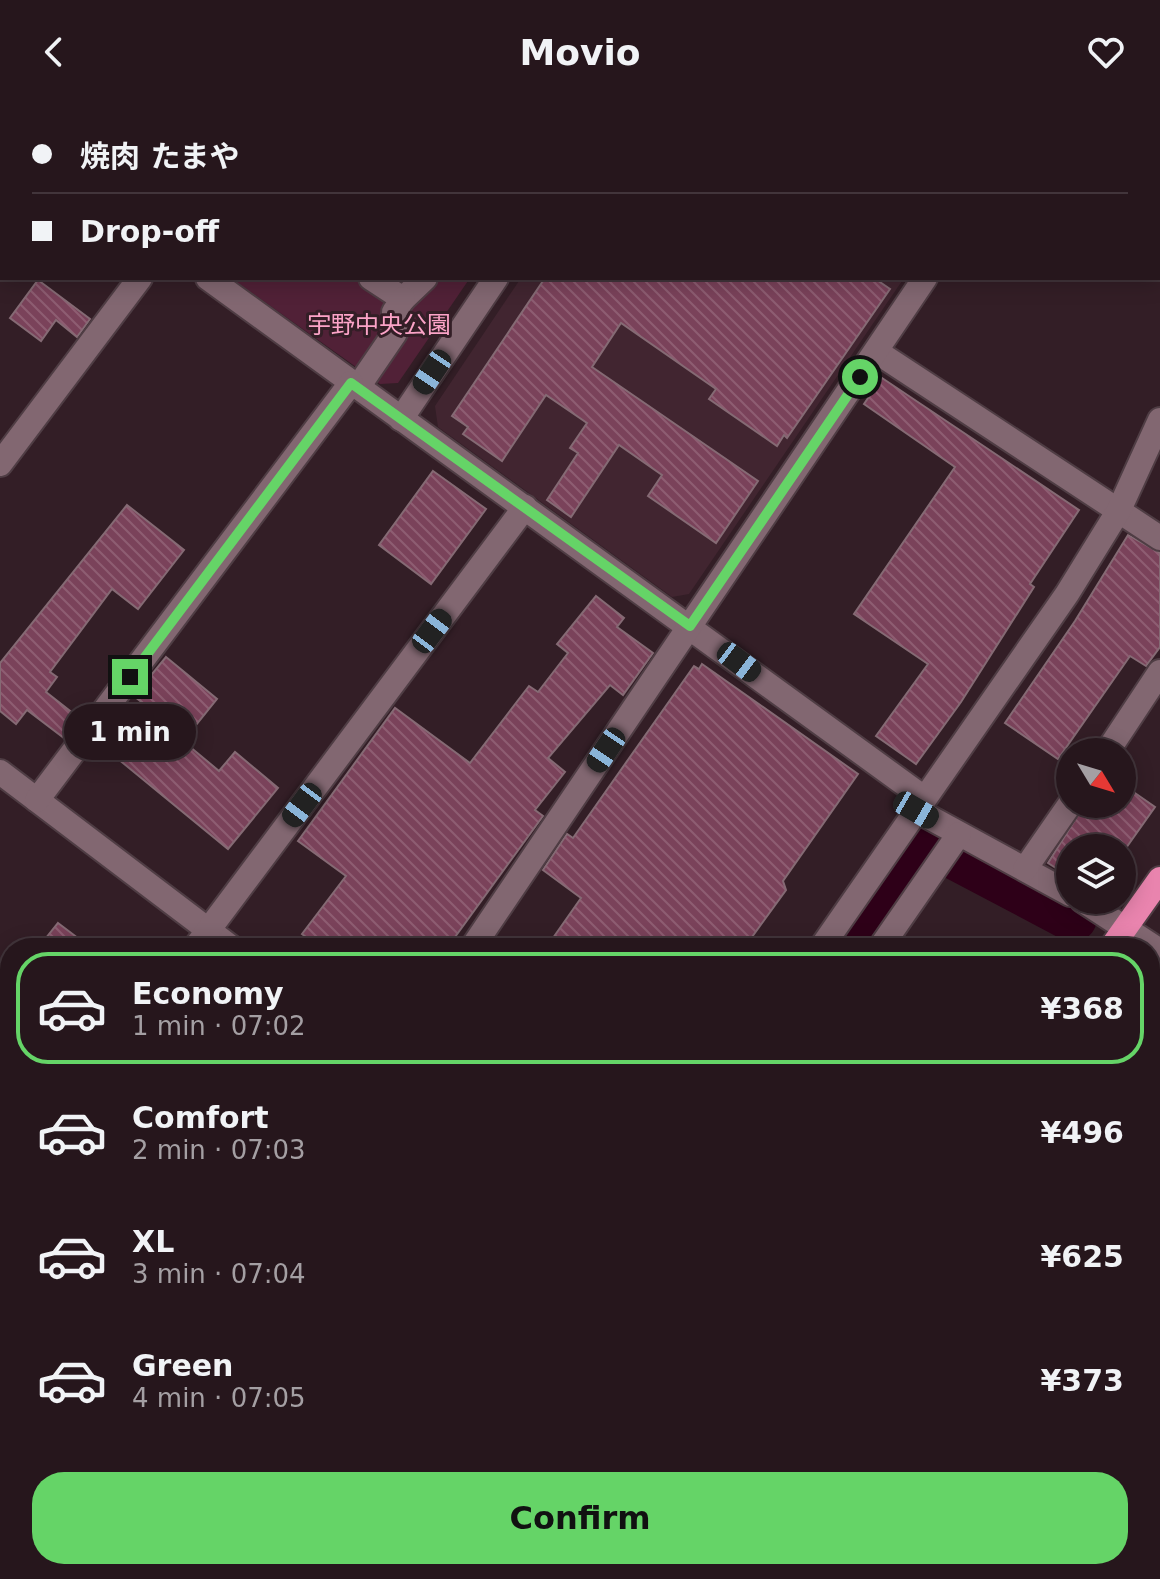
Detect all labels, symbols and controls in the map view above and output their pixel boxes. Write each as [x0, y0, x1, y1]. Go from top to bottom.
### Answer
icon: back [32, 30, 76, 74]
icon: heart [1084, 30, 1128, 74]
text: Movio [519, 32, 641, 73]
text: 焼肉 たまや [80, 139, 240, 174]
text: Drop-off [80, 214, 219, 249]
park label: 宇野中央公園 [307, 311, 451, 339]
car [409, 345, 455, 399]
route start [842, 359, 878, 395]
car [408, 605, 456, 657]
car [713, 638, 765, 686]
route end [112, 659, 148, 695]
callout: 1 min [64, 705, 196, 761]
text: 1 min [89, 717, 171, 747]
car [583, 723, 629, 777]
north arrow [1056, 738, 1136, 818]
map controls [1056, 738, 1136, 914]
car [278, 779, 326, 831]
car [889, 788, 943, 832]
button: layers [1056, 834, 1136, 914]
icon: car [36, 972, 108, 1044]
text: Economy [132, 976, 284, 1011]
text: ¥368 [1041, 991, 1124, 1026]
text: 1 min · 07:02 [132, 1011, 306, 1041]
icon: car [36, 1096, 108, 1168]
text: Comfort [132, 1100, 269, 1135]
text: ¥496 [1041, 1115, 1124, 1150]
text: 2 min · 07:03 [132, 1135, 306, 1165]
icon: car [36, 1220, 108, 1292]
text: XL [132, 1224, 174, 1259]
text: ¥625 [1041, 1239, 1124, 1274]
text: 3 min · 07:04 [132, 1259, 306, 1289]
icon: car [36, 1344, 108, 1416]
text: Green [132, 1348, 233, 1383]
text: ¥373 [1041, 1363, 1124, 1398]
text: 4 min · 07:05 [132, 1383, 306, 1413]
button: Confirm [32, 1472, 1128, 1564]

